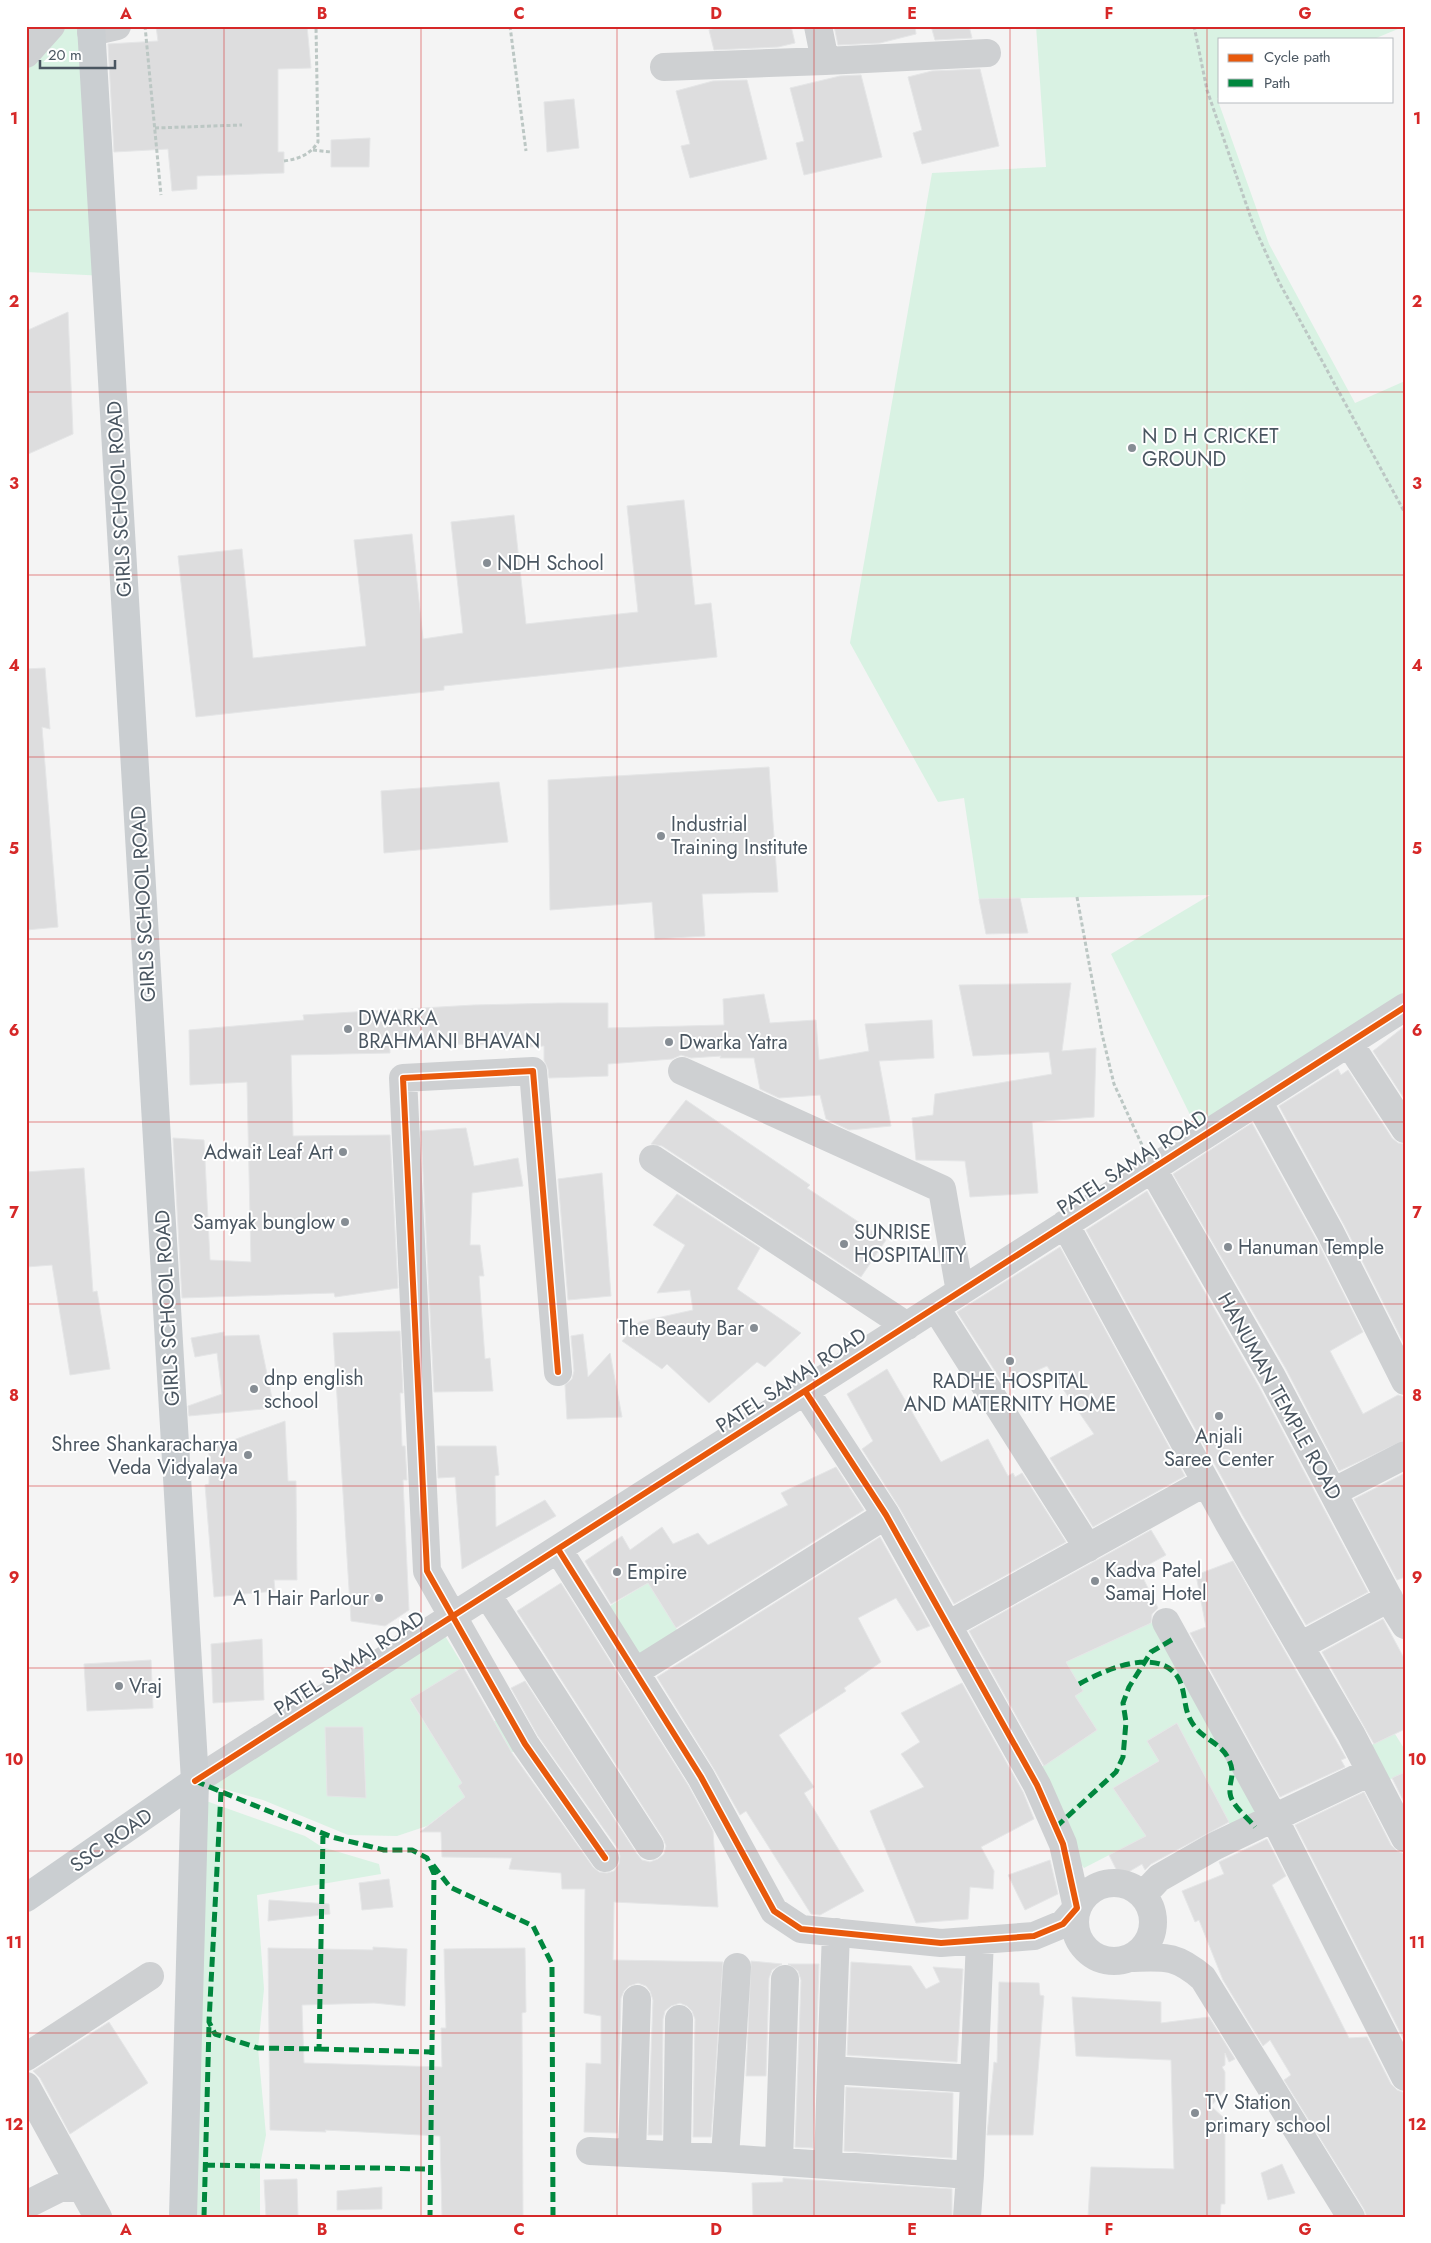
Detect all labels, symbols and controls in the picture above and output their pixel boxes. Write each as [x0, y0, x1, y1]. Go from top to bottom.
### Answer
text: A [119, 2, 132, 25]
text: B [317, 2, 327, 25]
text: C [513, 2, 525, 25]
text: D [710, 2, 722, 25]
text: E [907, 2, 917, 25]
text: F [1105, 2, 1113, 25]
text: G [1298, 2, 1312, 25]
scale bar [40, 38, 115, 70]
legend [1218, 38, 1394, 102]
text: 20 m [48, 44, 82, 66]
text: Cycle path [1264, 46, 1331, 68]
text: Path [1264, 72, 1290, 94]
text: 1 [10, 107, 18, 130]
text: 1 [1413, 107, 1421, 130]
text: 2 [9, 290, 19, 313]
text: 2 [1412, 290, 1422, 313]
street label: GIRLS SCHOOL ROAD [100, 400, 139, 598]
place label: N D H CRICKET GROUND [1142, 422, 1279, 474]
marker: N D H CRICKET GROUND [1126, 442, 1138, 454]
text: 3 [9, 472, 19, 495]
text: 3 [1412, 472, 1422, 495]
place label: NDH School [497, 549, 604, 578]
marker: NDH School [481, 557, 493, 569]
text: 4 [8, 654, 20, 677]
text: 4 [1411, 654, 1423, 677]
street label: GIRLS SCHOOL ROAD [124, 805, 163, 1003]
place label: Industrial Training Institute [671, 810, 808, 862]
marker: Industrial Training Institute [655, 830, 667, 842]
text: 5 [9, 837, 19, 860]
text: 5 [1412, 837, 1422, 860]
place label: DWARKA BRAHMANI BHAVAN [358, 1004, 540, 1056]
text: 6 [9, 1019, 19, 1042]
text: 6 [1412, 1019, 1422, 1042]
marker: DWARKA BRAHMANI BHAVAN [342, 1023, 354, 1035]
place label: Dwarka Yatra [679, 1028, 788, 1057]
marker: Dwarka Yatra [663, 1036, 675, 1048]
street label: PATEL SAMAJ ROAD [1051, 1103, 1213, 1222]
place label: Adwait Leaf Art [204, 1138, 333, 1167]
marker: Adwait Leaf Art [337, 1146, 349, 1158]
text: 7 [9, 1201, 19, 1224]
text: 7 [1412, 1201, 1422, 1224]
place label: Samyak bunglow [193, 1208, 335, 1237]
street label: GIRLS SCHOOL ROAD [148, 1209, 187, 1407]
marker: Samyak bunglow [339, 1216, 351, 1228]
place label: SUNRISE HOSPITALITY [854, 1218, 967, 1270]
place label: Hanuman Temple [1238, 1233, 1384, 1262]
marker: SUNRISE HOSPITALITY [838, 1238, 850, 1250]
marker: Hanuman Temple [1222, 1241, 1234, 1253]
street label: HANUMAN TEMPLE ROAD [1210, 1287, 1349, 1505]
place label: The Beauty Bar [619, 1314, 744, 1343]
street label: PATEL SAMAJ ROAD [710, 1321, 872, 1440]
marker: The Beauty Bar [748, 1322, 760, 1334]
marker: RADHE HOSPITAL AND MATERNITY HOME [1004, 1355, 1016, 1367]
place label: dnp english school [264, 1364, 364, 1416]
place label: RADHE HOSPITAL AND MATERNITY HOME [904, 1367, 1116, 1419]
marker: dnp english school [248, 1383, 260, 1395]
text: 8 [9, 1384, 19, 1407]
text: 8 [1412, 1384, 1422, 1407]
marker: Anjali Saree Center [1213, 1410, 1225, 1422]
place label: Anjali Saree Center [1164, 1422, 1274, 1474]
place label: Shree Shankaracharya Veda Vidyalaya [51, 1430, 238, 1482]
marker: Shree Shankaracharya Veda Vidyalaya [242, 1449, 254, 1461]
place label: Kadva Patel Samaj Hotel [1105, 1556, 1207, 1608]
place label: Empire [627, 1558, 687, 1587]
text: 9 [9, 1566, 19, 1589]
marker: Empire [611, 1566, 623, 1578]
text: 9 [1412, 1566, 1422, 1589]
marker: Kadva Patel Samaj Hotel [1089, 1575, 1101, 1587]
place label: A 1 Hair Parlour [233, 1584, 369, 1613]
marker: A 1 Hair Parlour [373, 1592, 385, 1604]
street label: PATEL SAMAJ ROAD [268, 1604, 430, 1723]
place label: Vraj [129, 1672, 162, 1701]
marker: Vraj [113, 1680, 125, 1692]
text: 10 [5, 1748, 23, 1771]
text: 10 [1408, 1748, 1426, 1771]
street label: SSC ROAD [64, 1801, 158, 1879]
text: 11 [6, 1931, 22, 1954]
text: 11 [1409, 1931, 1425, 1954]
place label: TV Station primary school [1205, 2088, 1331, 2140]
marker: TV Station primary school [1189, 2107, 1201, 2119]
text: 12 [5, 2113, 23, 2136]
text: 12 [1408, 2113, 1426, 2136]
text: A [119, 2218, 132, 2241]
text: B [317, 2218, 327, 2241]
text: C [513, 2218, 525, 2241]
text: D [710, 2218, 722, 2241]
text: E [907, 2218, 917, 2241]
text: F [1105, 2218, 1113, 2241]
text: G [1298, 2218, 1312, 2241]

